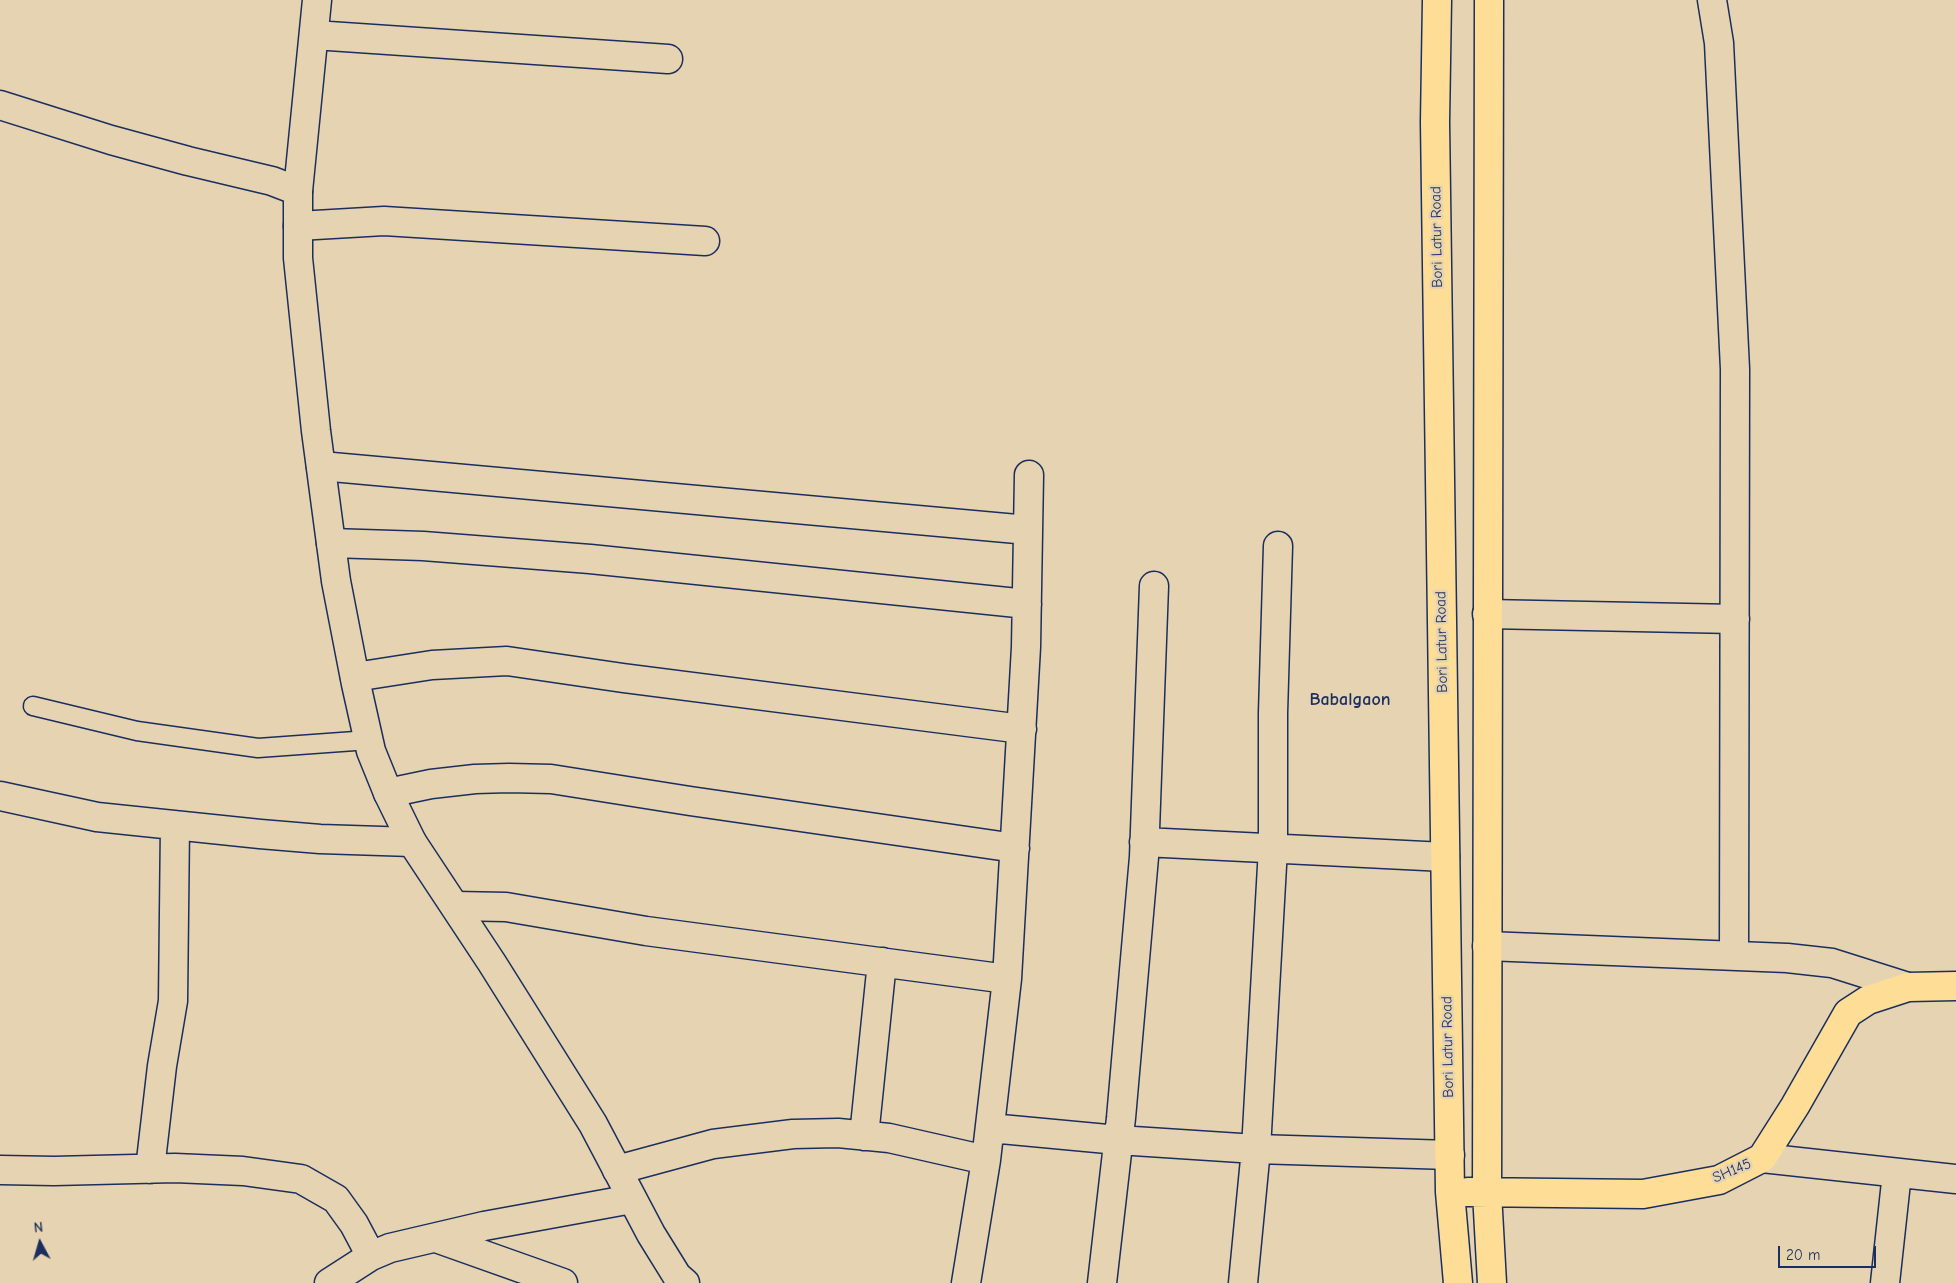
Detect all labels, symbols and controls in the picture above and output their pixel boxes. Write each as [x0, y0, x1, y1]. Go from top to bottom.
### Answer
street label: Bori Latur Road [1427, 186, 1447, 288]
street label: Bori Latur Road [1432, 591, 1452, 693]
district label: Babalgaon [1309, 689, 1391, 711]
street label: Bori Latur Road [1438, 996, 1458, 1098]
street label: SH145 [1710, 1155, 1754, 1187]
north arrow [15, 1218, 65, 1268]
text: N [33, 1219, 44, 1237]
scale bar [1781, 1236, 1878, 1268]
text: 20 m [1786, 1246, 1820, 1264]

